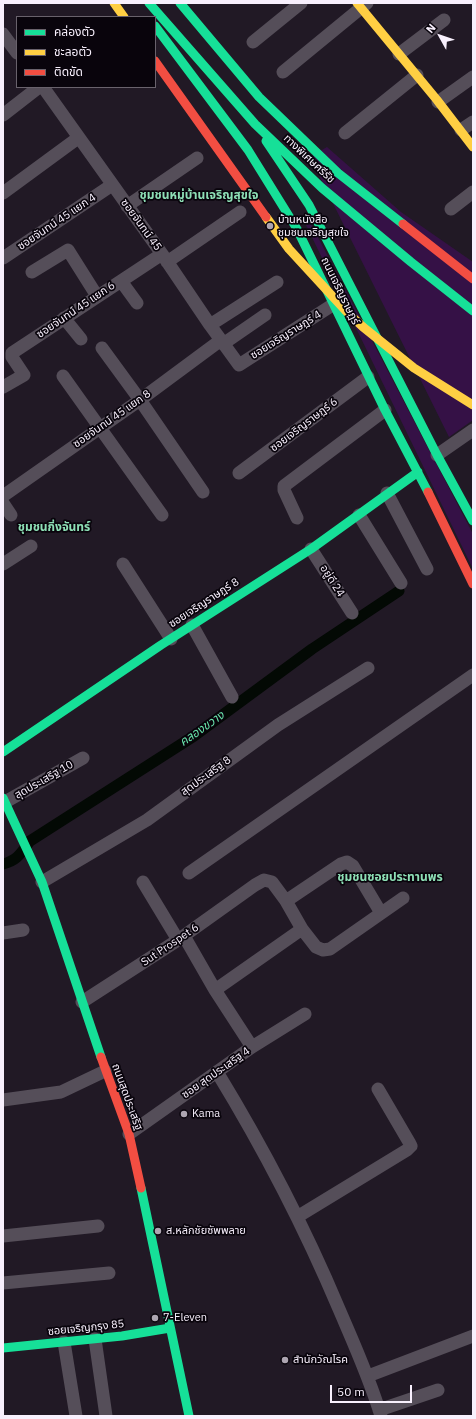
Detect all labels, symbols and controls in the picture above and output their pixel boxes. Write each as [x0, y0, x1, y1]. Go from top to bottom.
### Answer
legend [16, 16, 156, 88]
north arrow [420, 16, 460, 56]
text: N [423, 21, 439, 36]
text: คล่องตัว [54, 24, 95, 39]
text: ชะลอตัว [54, 44, 92, 59]
text: ติดขัด [54, 64, 83, 79]
street label: ทางพิเศษศรีรัช [281, 132, 337, 186]
district label: ชุมชนหมู่บ้านเจริญสุขใจ [140, 189, 258, 203]
street label: ซอยจันทน์ 45 แยก 4 [15, 191, 99, 253]
street label: ซอยจันทน์ 45 [118, 197, 164, 253]
place label: บ้านหนังสือ ชุมชนเจริญสุขใจ [278, 213, 349, 239]
marker: บ้านหนังสือ ชุมชนเจริญสุขใจ [265, 221, 275, 231]
street label: ถนนเจริญราษฎร์ [318, 255, 362, 327]
street label: ซอยจันทน์ 45 แยก 6 [34, 279, 118, 341]
street label: ซอยเจริญราษฎร์ 4 [248, 308, 324, 362]
street label: ซอยจันทน์ 45 แยก 8 [71, 387, 153, 451]
street label: ซอยเจริญราษฎร์ 6 [268, 395, 340, 455]
district label: ชุมชนกิ่งจันทร์ [18, 521, 90, 535]
street label: อยู่ดี 24 [317, 563, 347, 599]
street label: ซอยเจริญราษฎร์ 8 [166, 575, 242, 631]
water label: คลองขวาง [177, 708, 227, 750]
street label: สุดประเสริฐ 8 [178, 753, 234, 799]
street label: สุดประเสริฐ 10 [12, 758, 76, 802]
district label: ชุมชนซอยประทานพร [337, 871, 443, 885]
street label: Sut Prospet 6 [139, 921, 201, 969]
street label: ซอย สุดประเสริฐ 4 [179, 1045, 253, 1101]
street label: ถนนสุดประเสริฐ [109, 1062, 145, 1132]
place label: Kama [192, 1107, 220, 1121]
marker: Kama [179, 1109, 189, 1119]
place label: ส.หลักชัยซัพพลาย [166, 1224, 246, 1238]
marker: ส.หลักชัยซัพพลาย [153, 1226, 163, 1236]
place label: 7-Eleven [163, 1311, 207, 1325]
marker: 7-Eleven [150, 1313, 160, 1323]
street label: ซอยเจริญกรุง 85 [47, 1317, 125, 1339]
place label: สำนักวัณโรค [293, 1353, 348, 1367]
marker: สำนักวัณโรค [280, 1355, 290, 1365]
scale bar [332, 1377, 414, 1403]
text: 50 m [337, 1384, 365, 1399]

